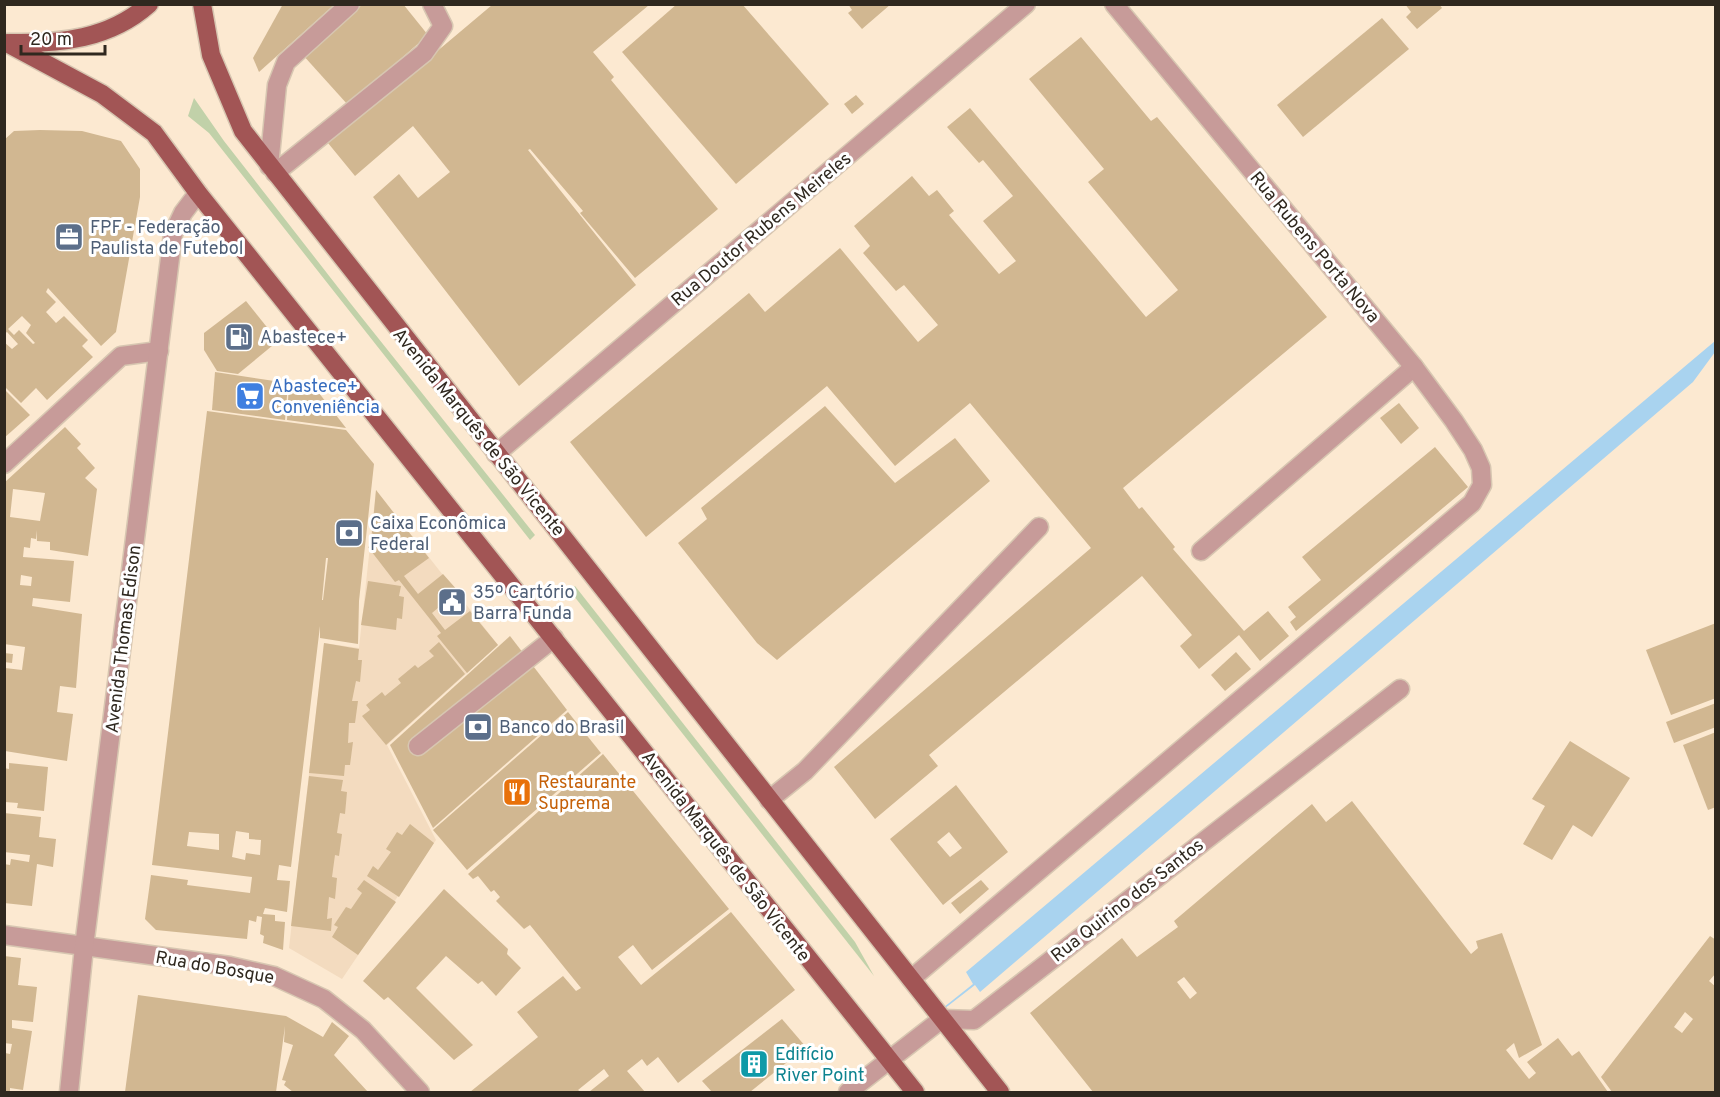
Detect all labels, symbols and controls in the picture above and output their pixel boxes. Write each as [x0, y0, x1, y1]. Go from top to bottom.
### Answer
scale bar [21, 18, 105, 56]
text: 20 m [30, 29, 72, 52]
street label: Rua Doutor Rubens Meireles [667, 148, 857, 312]
street label: Rua Rubens Porta Nova [1244, 168, 1384, 328]
place label: FPF - Federação Paulista de Futebol [90, 217, 244, 261]
office icon: FPF - Federação Paulista de Futebol [53, 221, 85, 253]
fuel station icon: Abastece+ [223, 321, 255, 353]
street label: Avenida Marquês de São Vicente [387, 324, 569, 542]
place label: Abastece+ [260, 327, 347, 350]
place label: Abastece+ Conveniência [271, 376, 380, 420]
supermarket icon: Abastece+ Conveniência [234, 380, 266, 412]
place label: Caixa Econômica Federal [370, 513, 506, 557]
bank icon: Caixa Econômica Federal [333, 517, 365, 549]
street label: Avenida Thomas Edison [102, 544, 147, 735]
place label: 35º Cartório Barra Funda [473, 582, 574, 626]
public building icon: 35º Cartório Barra Funda [436, 586, 468, 618]
bank icon: Banco do Brasil [462, 711, 494, 743]
place label: Banco do Brasil [499, 717, 625, 740]
street label: Avenida Marquês de São Vicente [635, 747, 814, 967]
place label: Restaurante Suprema [538, 772, 636, 816]
restaurant icon: Restaurante Suprema [501, 776, 533, 808]
street label: Rua Quirino dos Santos [1047, 834, 1209, 968]
street label: Rua do Bosque [154, 947, 276, 990]
place label: Edifício River Point [775, 1044, 864, 1088]
building icon: Edifício River Point [738, 1048, 770, 1080]

